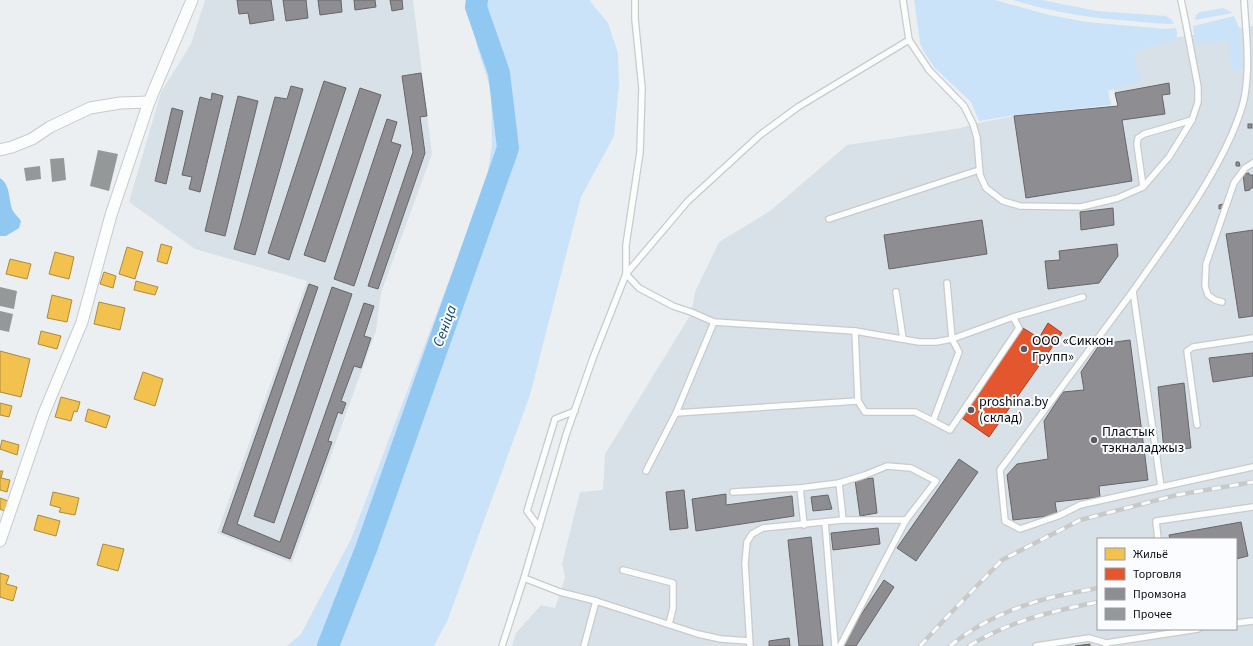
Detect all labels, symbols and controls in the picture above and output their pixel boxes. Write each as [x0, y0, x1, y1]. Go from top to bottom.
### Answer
water label: Сеніца [428, 302, 462, 350]
place label: ООО «Сиккон Групп» [1032, 331, 1114, 367]
marker: ООО «Сиккон Групп» [1019, 344, 1029, 354]
place label: рroshina.by (склад) [979, 392, 1049, 428]
marker: рroshina.by (склад) [966, 405, 976, 415]
place label: Пластык тэкналаджыз [1102, 422, 1184, 458]
marker: Пластык тэкналаджыз [1089, 435, 1099, 445]
legend [1097, 538, 1237, 630]
text: Жильё [1133, 546, 1168, 563]
text: Торговля [1133, 566, 1181, 583]
text: Промзона [1133, 586, 1186, 603]
text: Прочее [1133, 606, 1172, 623]

